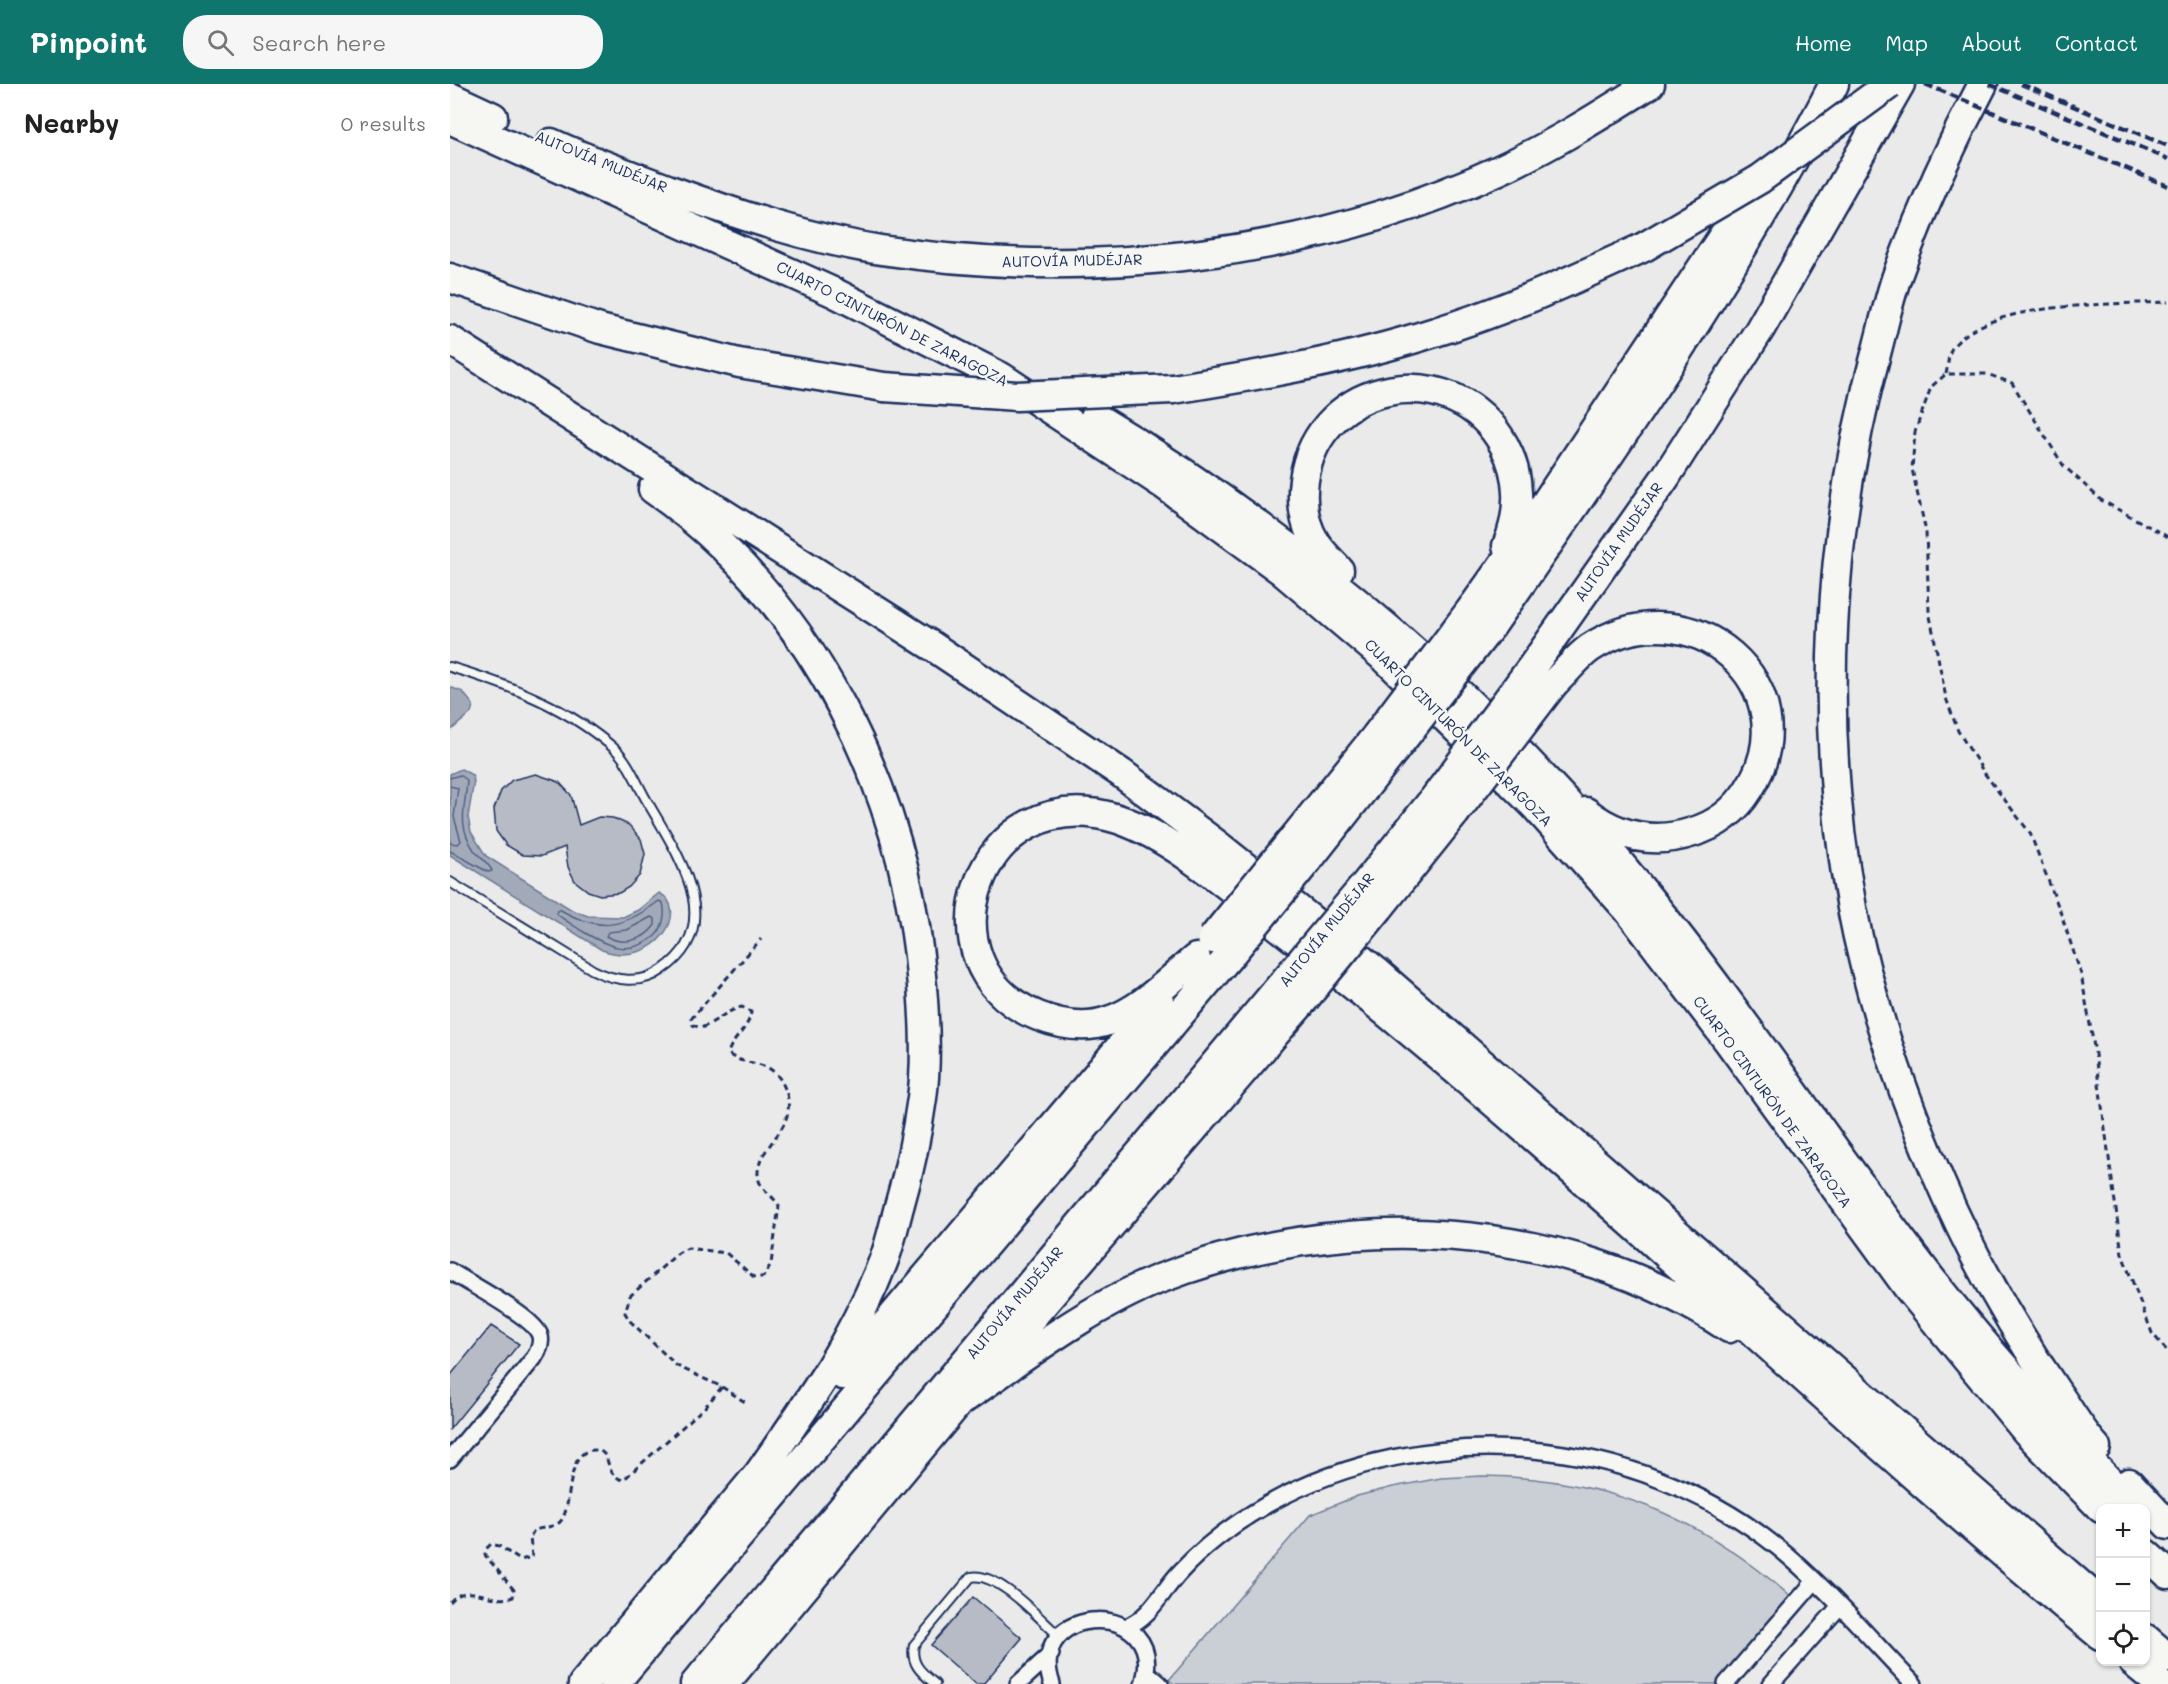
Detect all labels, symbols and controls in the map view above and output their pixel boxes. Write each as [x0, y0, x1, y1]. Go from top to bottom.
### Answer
search box [183, 15, 603, 69]
text: Pinpoint [30, 24, 147, 60]
icon: search [204, 26, 237, 59]
text: Search here [252, 28, 386, 57]
text: Home [1795, 29, 1852, 56]
text: Map [1885, 29, 1928, 56]
text: About [1961, 29, 2022, 56]
text: Contact [2055, 29, 2138, 56]
text: Nearby [24, 106, 119, 140]
text: 0 results [341, 110, 426, 136]
street label: AUTOVÍA MUDÉJAR [532, 125, 671, 197]
street label: AUTOVÍA MUDÉJAR [1001, 249, 1143, 271]
street label: CUARTO CINTURÓN DE ZARAGOZA [773, 256, 1012, 390]
street label: AUTOVÍA MUDÉJAR [1570, 478, 1667, 605]
street label: CUARTO CINTURÓN DE ZARAGOZA [1361, 634, 1557, 830]
street label: AUTOVÍA MUDÉJAR [1274, 868, 1378, 990]
street label: CUARTO CINTURÓN DE ZARAGOZA [1689, 991, 1857, 1211]
street label: AUTOVÍA MUDÉJAR [961, 1242, 1067, 1363]
map controls [2096, 1504, 2150, 1666]
button: + [2096, 1504, 2150, 1558]
button: − [2096, 1558, 2150, 1612]
button: locate [2096, 1612, 2150, 1666]

